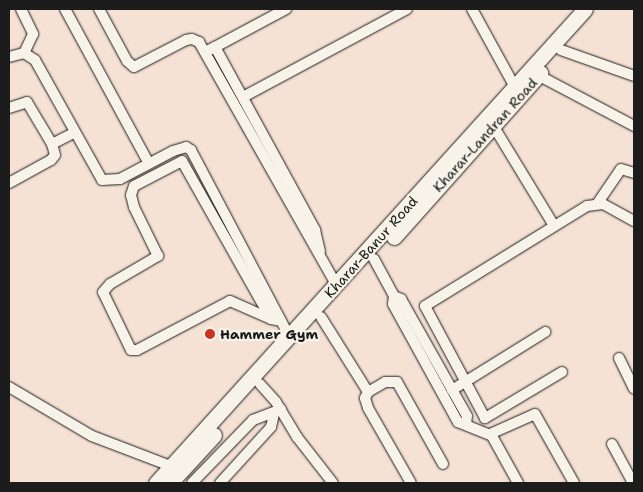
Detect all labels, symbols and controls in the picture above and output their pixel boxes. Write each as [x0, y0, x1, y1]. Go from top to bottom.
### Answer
street label: Kharar-Landran Road [429, 74, 541, 196]
street label: Kharar-Banur Road [321, 193, 421, 301]
place label: Hammer Gym [220, 326, 318, 342]
marker: Hammer Gym [204, 328, 216, 340]

